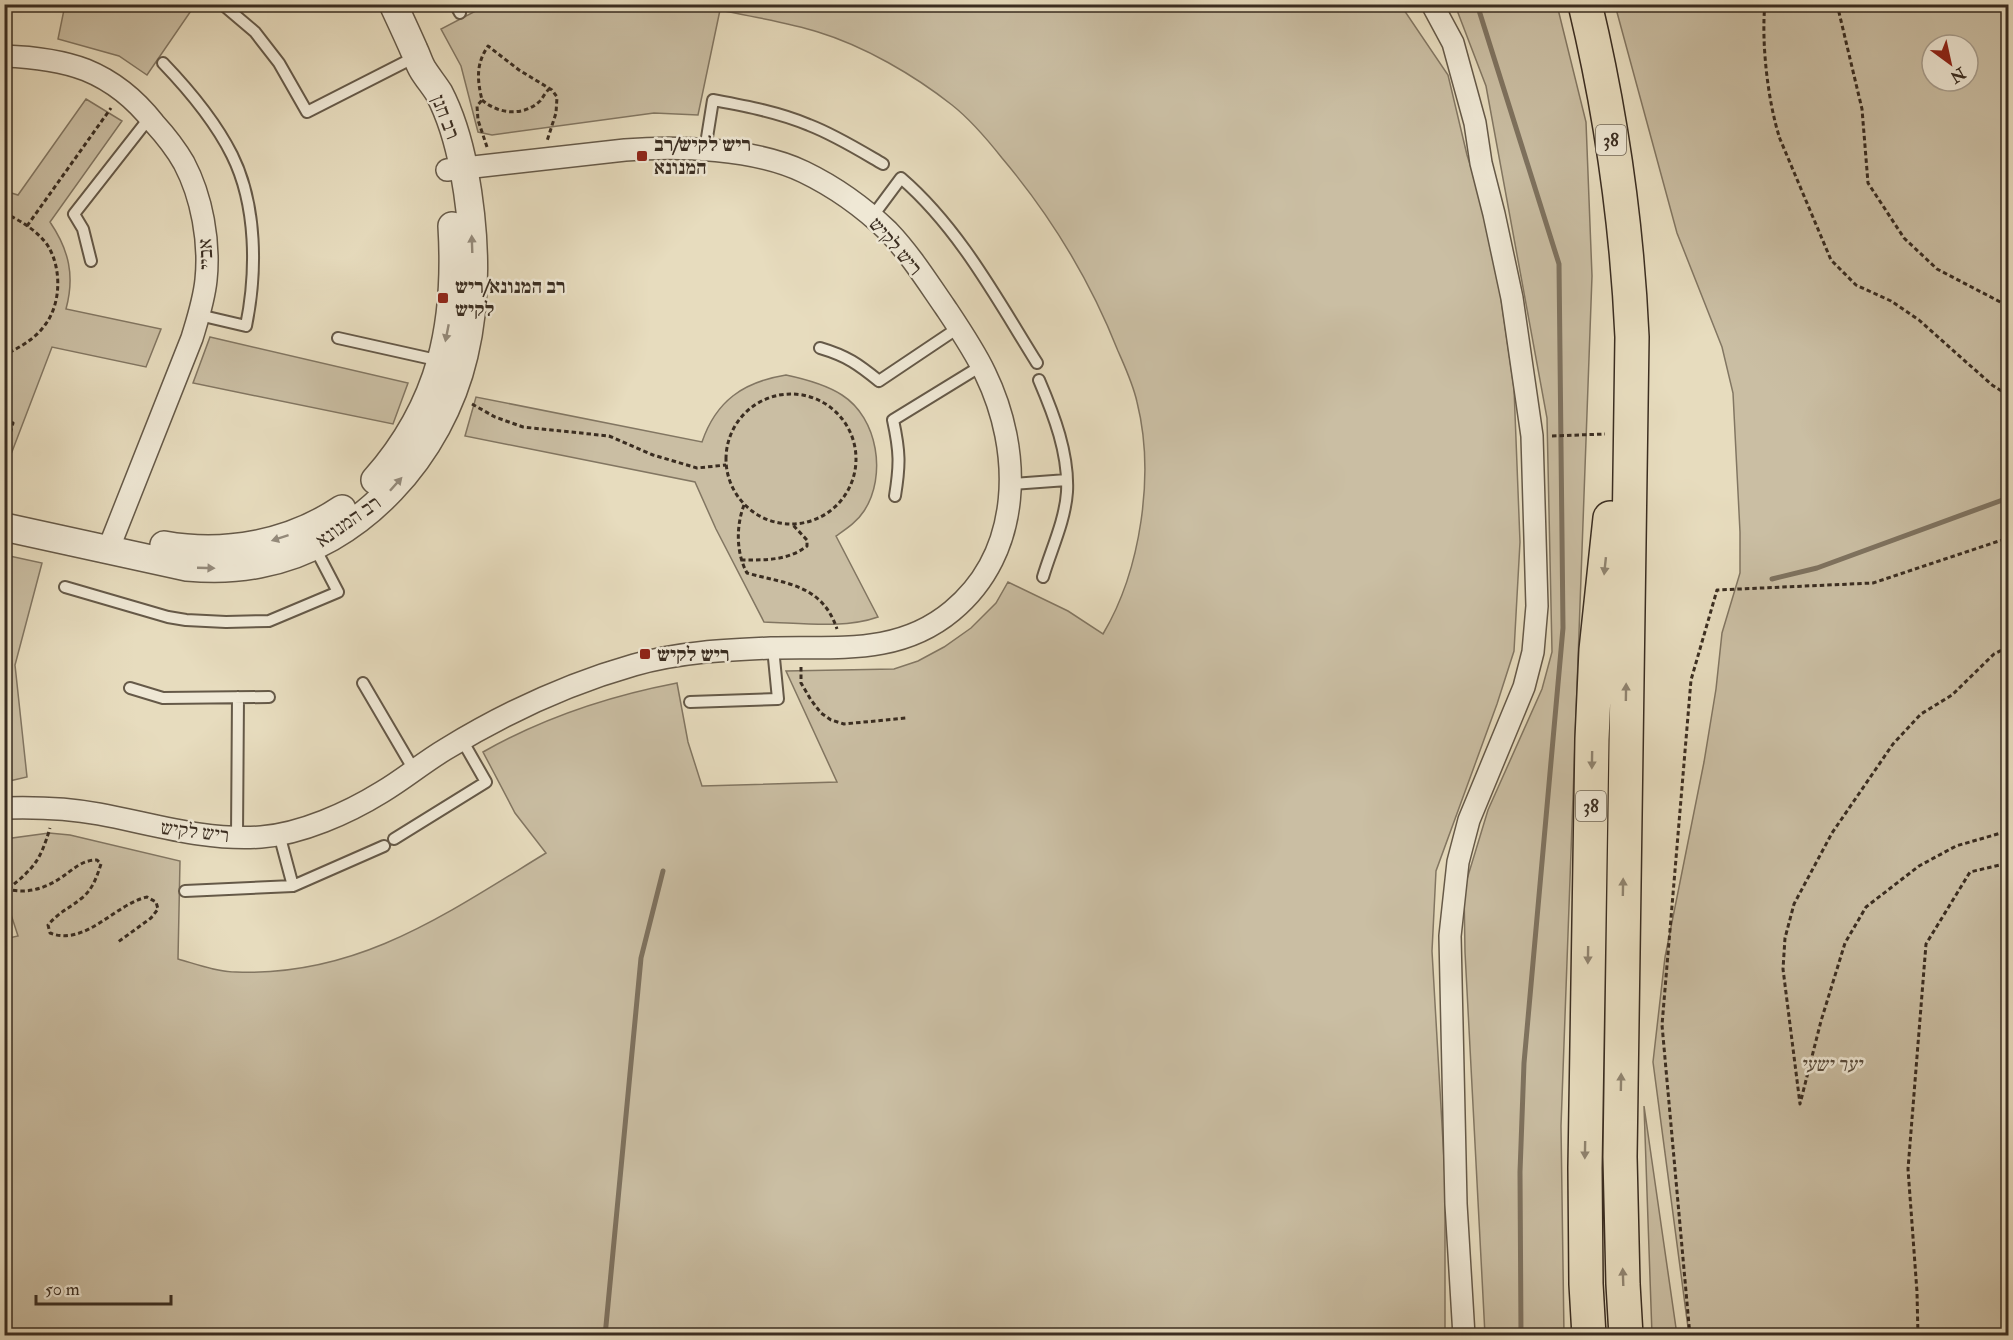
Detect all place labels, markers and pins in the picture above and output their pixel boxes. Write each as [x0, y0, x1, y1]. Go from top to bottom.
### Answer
place label: ריש לקיש/רב המנונא [654, 132, 751, 180]
marker: ריש לקיש/רב המנונא [635, 149, 649, 163]
place label: רב המנונא/ריש לקיש [455, 274, 566, 322]
marker: רב המנונא/ריש לקיש [436, 291, 450, 305]
place label: ריש לקיש [657, 642, 730, 667]
marker: ריש לקיש [638, 647, 652, 661]

